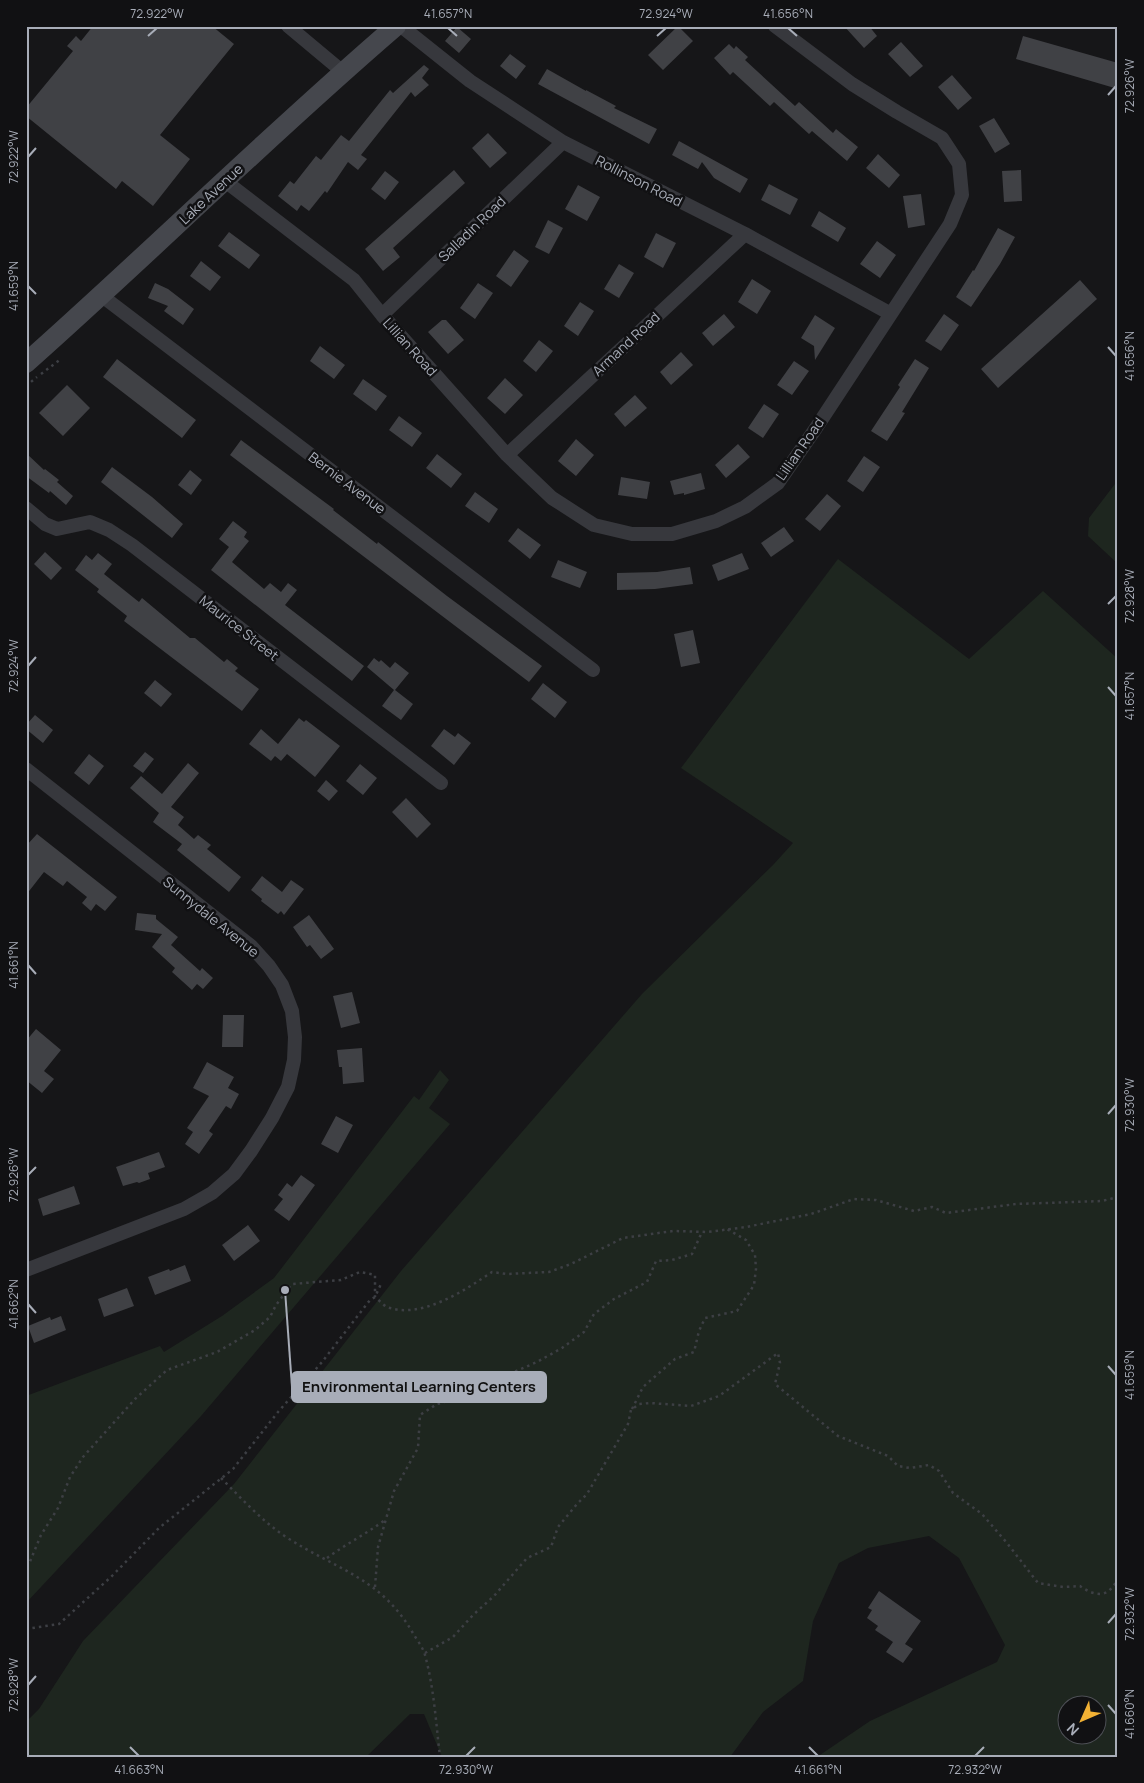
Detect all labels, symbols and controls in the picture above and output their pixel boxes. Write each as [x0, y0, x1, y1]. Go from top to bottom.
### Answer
text: 72.922°W [130, 5, 185, 22]
text: 41.657°N [424, 5, 472, 22]
text: 72.924°W [639, 5, 694, 22]
text: 41.656°N [763, 5, 813, 22]
text: 72.926°W [1121, 58, 1138, 113]
text: 72.922°W [5, 129, 22, 184]
street label: Rollinson Road [593, 150, 686, 211]
street label: Lake Avenue [175, 159, 247, 228]
street label: Salladin Road [434, 192, 509, 266]
text: 41.659°N [5, 261, 22, 311]
street label: Armand Road [588, 307, 664, 380]
street label: Lillian Road [379, 313, 442, 380]
text: 41.656°N [1121, 331, 1138, 381]
street label: Lillian Road [771, 414, 828, 484]
street label: Bernie Avenue [305, 447, 390, 518]
text: 72.928°W [1121, 568, 1138, 623]
street label: Maurice Street [196, 591, 283, 665]
text: 72.924°W [5, 638, 22, 693]
text: 41.657°N [1121, 672, 1138, 720]
street label: Sunnydale Avenue [159, 872, 263, 961]
text: 41.661°N [5, 941, 22, 989]
text: 72.930°W [1121, 1077, 1138, 1132]
text: 72.926°W [5, 1147, 22, 1202]
text: 41.662°N [5, 1279, 22, 1329]
text: 41.659°N [1121, 1350, 1138, 1400]
callout: Environmental Learning Centers [292, 1372, 546, 1402]
text: Environmental Learning Centers [302, 1376, 536, 1397]
text: 72.932°W [1121, 1587, 1138, 1641]
text: 72.928°W [5, 1657, 22, 1712]
text: 41.660°N [1121, 1689, 1138, 1739]
north arrow [1056, 1696, 1106, 1746]
text: N [1062, 1719, 1083, 1740]
text: 41.663°N [114, 1761, 164, 1778]
text: 72.930°W [439, 1761, 494, 1778]
text: 41.661°N [794, 1761, 842, 1778]
text: 72.932°W [948, 1761, 1002, 1778]

